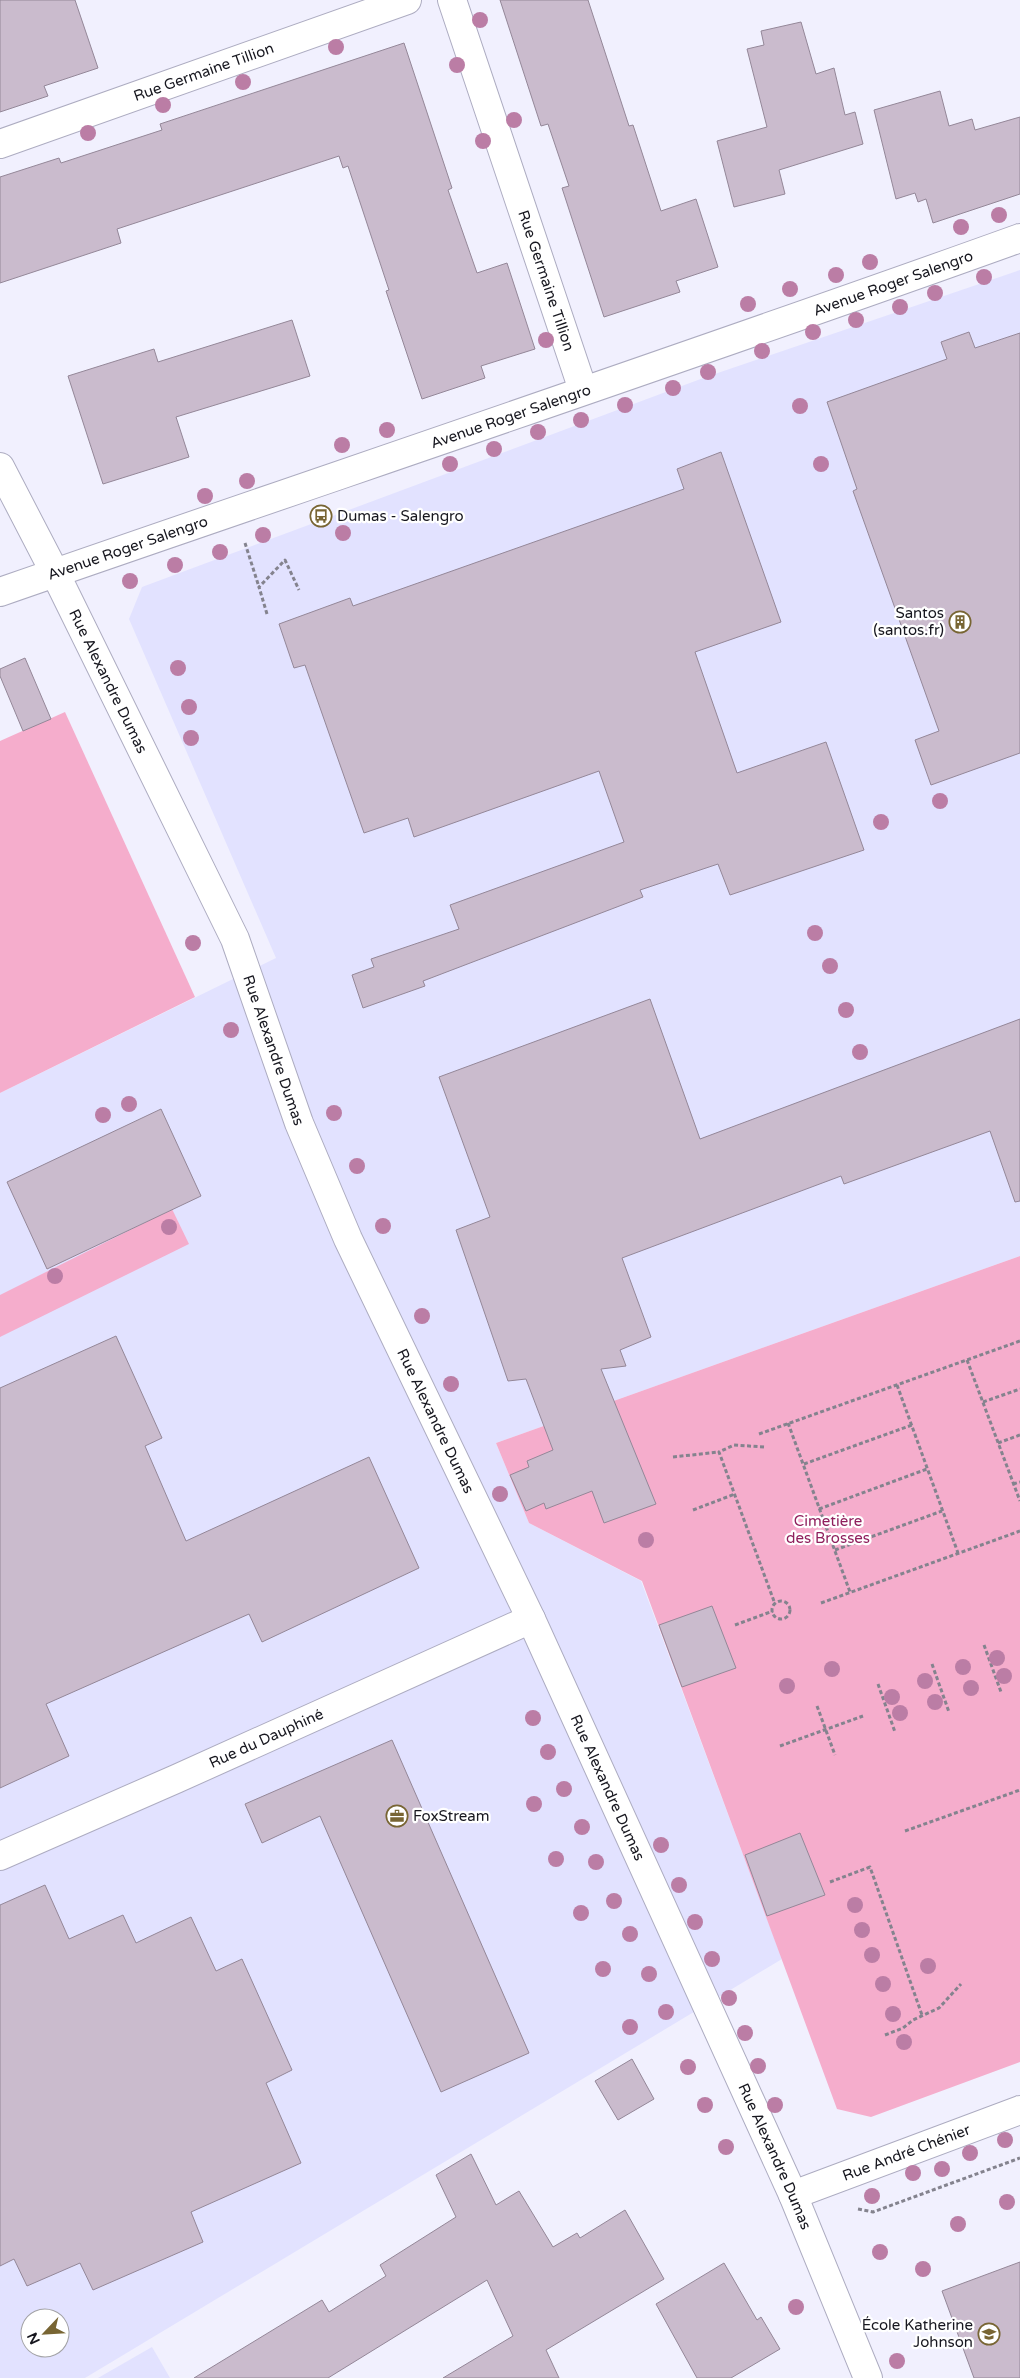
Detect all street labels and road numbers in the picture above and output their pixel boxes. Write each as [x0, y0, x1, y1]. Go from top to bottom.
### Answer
street label: Rue Germaine Tillion [131, 39, 276, 105]
street label: Rue Germaine Tillion [514, 208, 578, 353]
street label: Avenue Roger Salengro [811, 247, 975, 320]
street label: Avenue Roger Salengro [428, 380, 593, 452]
street label: Avenue Roger Salengro [45, 512, 210, 584]
street label: Rue Alexandre Dumas [65, 606, 151, 756]
street label: Rue Alexandre Dumas [239, 972, 308, 1128]
street label: Rue Alexandre Dumas [393, 1346, 478, 1496]
street label: Rue du Dauphiné [206, 1705, 326, 1772]
street label: Rue Alexandre Dumas [567, 1712, 649, 1863]
street label: Rue Alexandre Dumas [734, 2080, 815, 2232]
street label: Rue André Chénier [840, 2120, 973, 2185]

